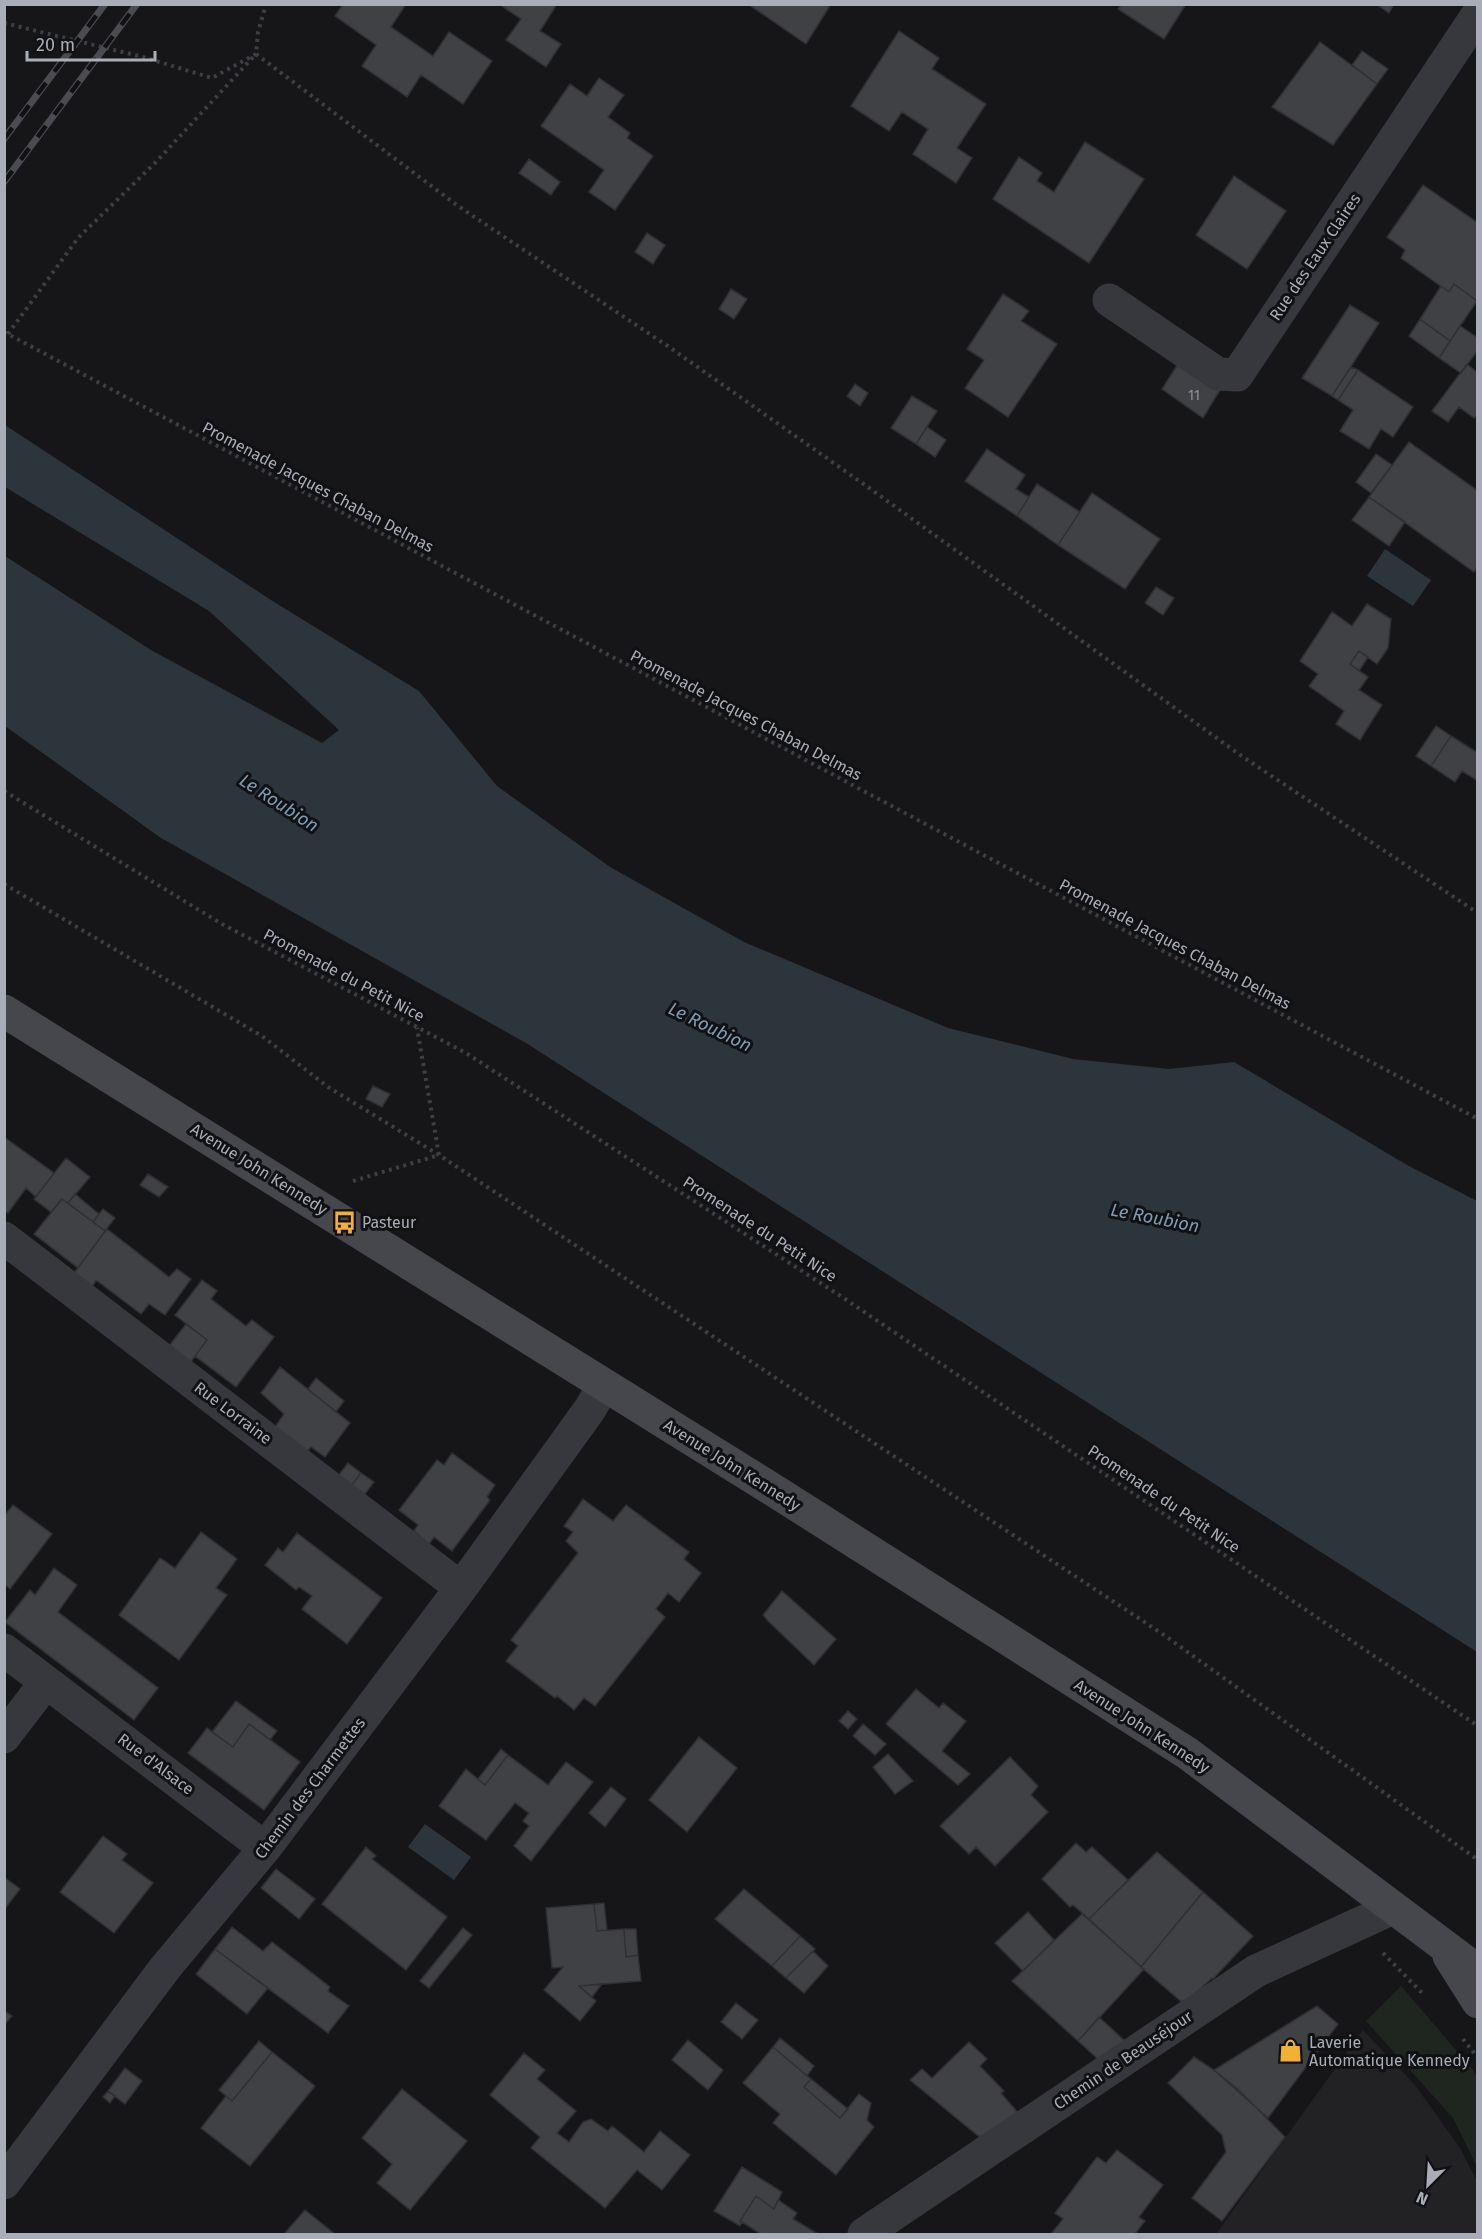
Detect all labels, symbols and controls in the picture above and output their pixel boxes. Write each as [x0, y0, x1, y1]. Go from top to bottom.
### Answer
scale bar [27, 24, 154, 62]
text: 20 m [36, 34, 75, 56]
street label: Rue des Eaux Claires [1266, 190, 1364, 324]
house number: 11 [1188, 387, 1200, 404]
street label: Promenade Jacques Chaban Delmas [199, 418, 437, 556]
street label: Promenade Jacques Chaban Delmas [627, 646, 865, 784]
water label: Le Roubion [235, 769, 323, 837]
street label: Promenade Jacques Chaban Delmas [1056, 875, 1294, 1013]
street label: Promenade du Petit Nice [260, 924, 428, 1026]
water label: Le Roubion [665, 997, 755, 1057]
street label: Avenue John Kennedy [187, 1119, 331, 1219]
street label: Promenade du Petit Nice [680, 1172, 840, 1286]
water label: Le Roubion [1109, 1199, 1201, 1237]
bus stop icon: Pasteur [331, 1209, 357, 1235]
place label: Pasteur [362, 1213, 417, 1232]
street label: Rue Lorraine [191, 1378, 275, 1448]
street label: Avenue John Kennedy [660, 1415, 804, 1515]
street label: Promenade du Petit Nice [1084, 1441, 1244, 1557]
street label: Avenue John Kennedy [1071, 1675, 1213, 1777]
street label: Chemin des Charmettes [251, 1714, 369, 1862]
street label: Rue d'Alsace [114, 1729, 198, 1799]
street label: Chemin de Beauséjour [1050, 2006, 1197, 2113]
place label: Laverie Automatique Kennedy [1309, 2033, 1470, 2070]
shop icon: Laverie Automatique Kennedy [1278, 2038, 1304, 2064]
north arrow [1398, 2155, 1458, 2215]
text: N [1413, 2187, 1431, 2209]

